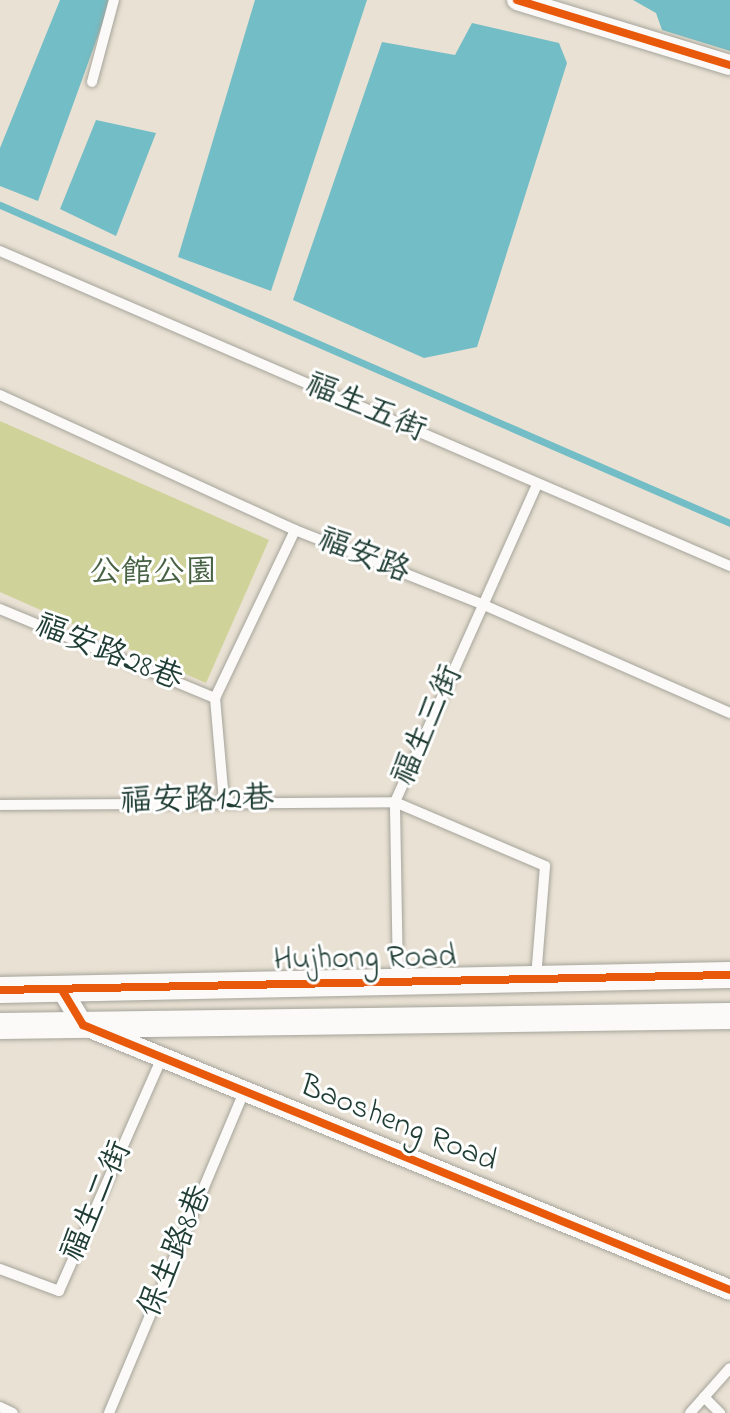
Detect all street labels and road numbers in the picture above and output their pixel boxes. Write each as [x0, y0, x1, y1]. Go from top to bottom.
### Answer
street label: 福生五街 [299, 366, 431, 452]
street label: 福安路 [311, 521, 415, 593]
street label: 福安路28巷 [29, 607, 187, 701]
street label: 福生三街 [385, 660, 473, 792]
street label: 福安路12巷 [120, 781, 274, 823]
street label: Hujhong Road [273, 939, 457, 981]
street label: Baosheng Road [294, 1068, 502, 1182]
street label: 福生二街 [54, 1136, 142, 1268]
street label: 保生路8巷 [132, 1180, 222, 1324]

